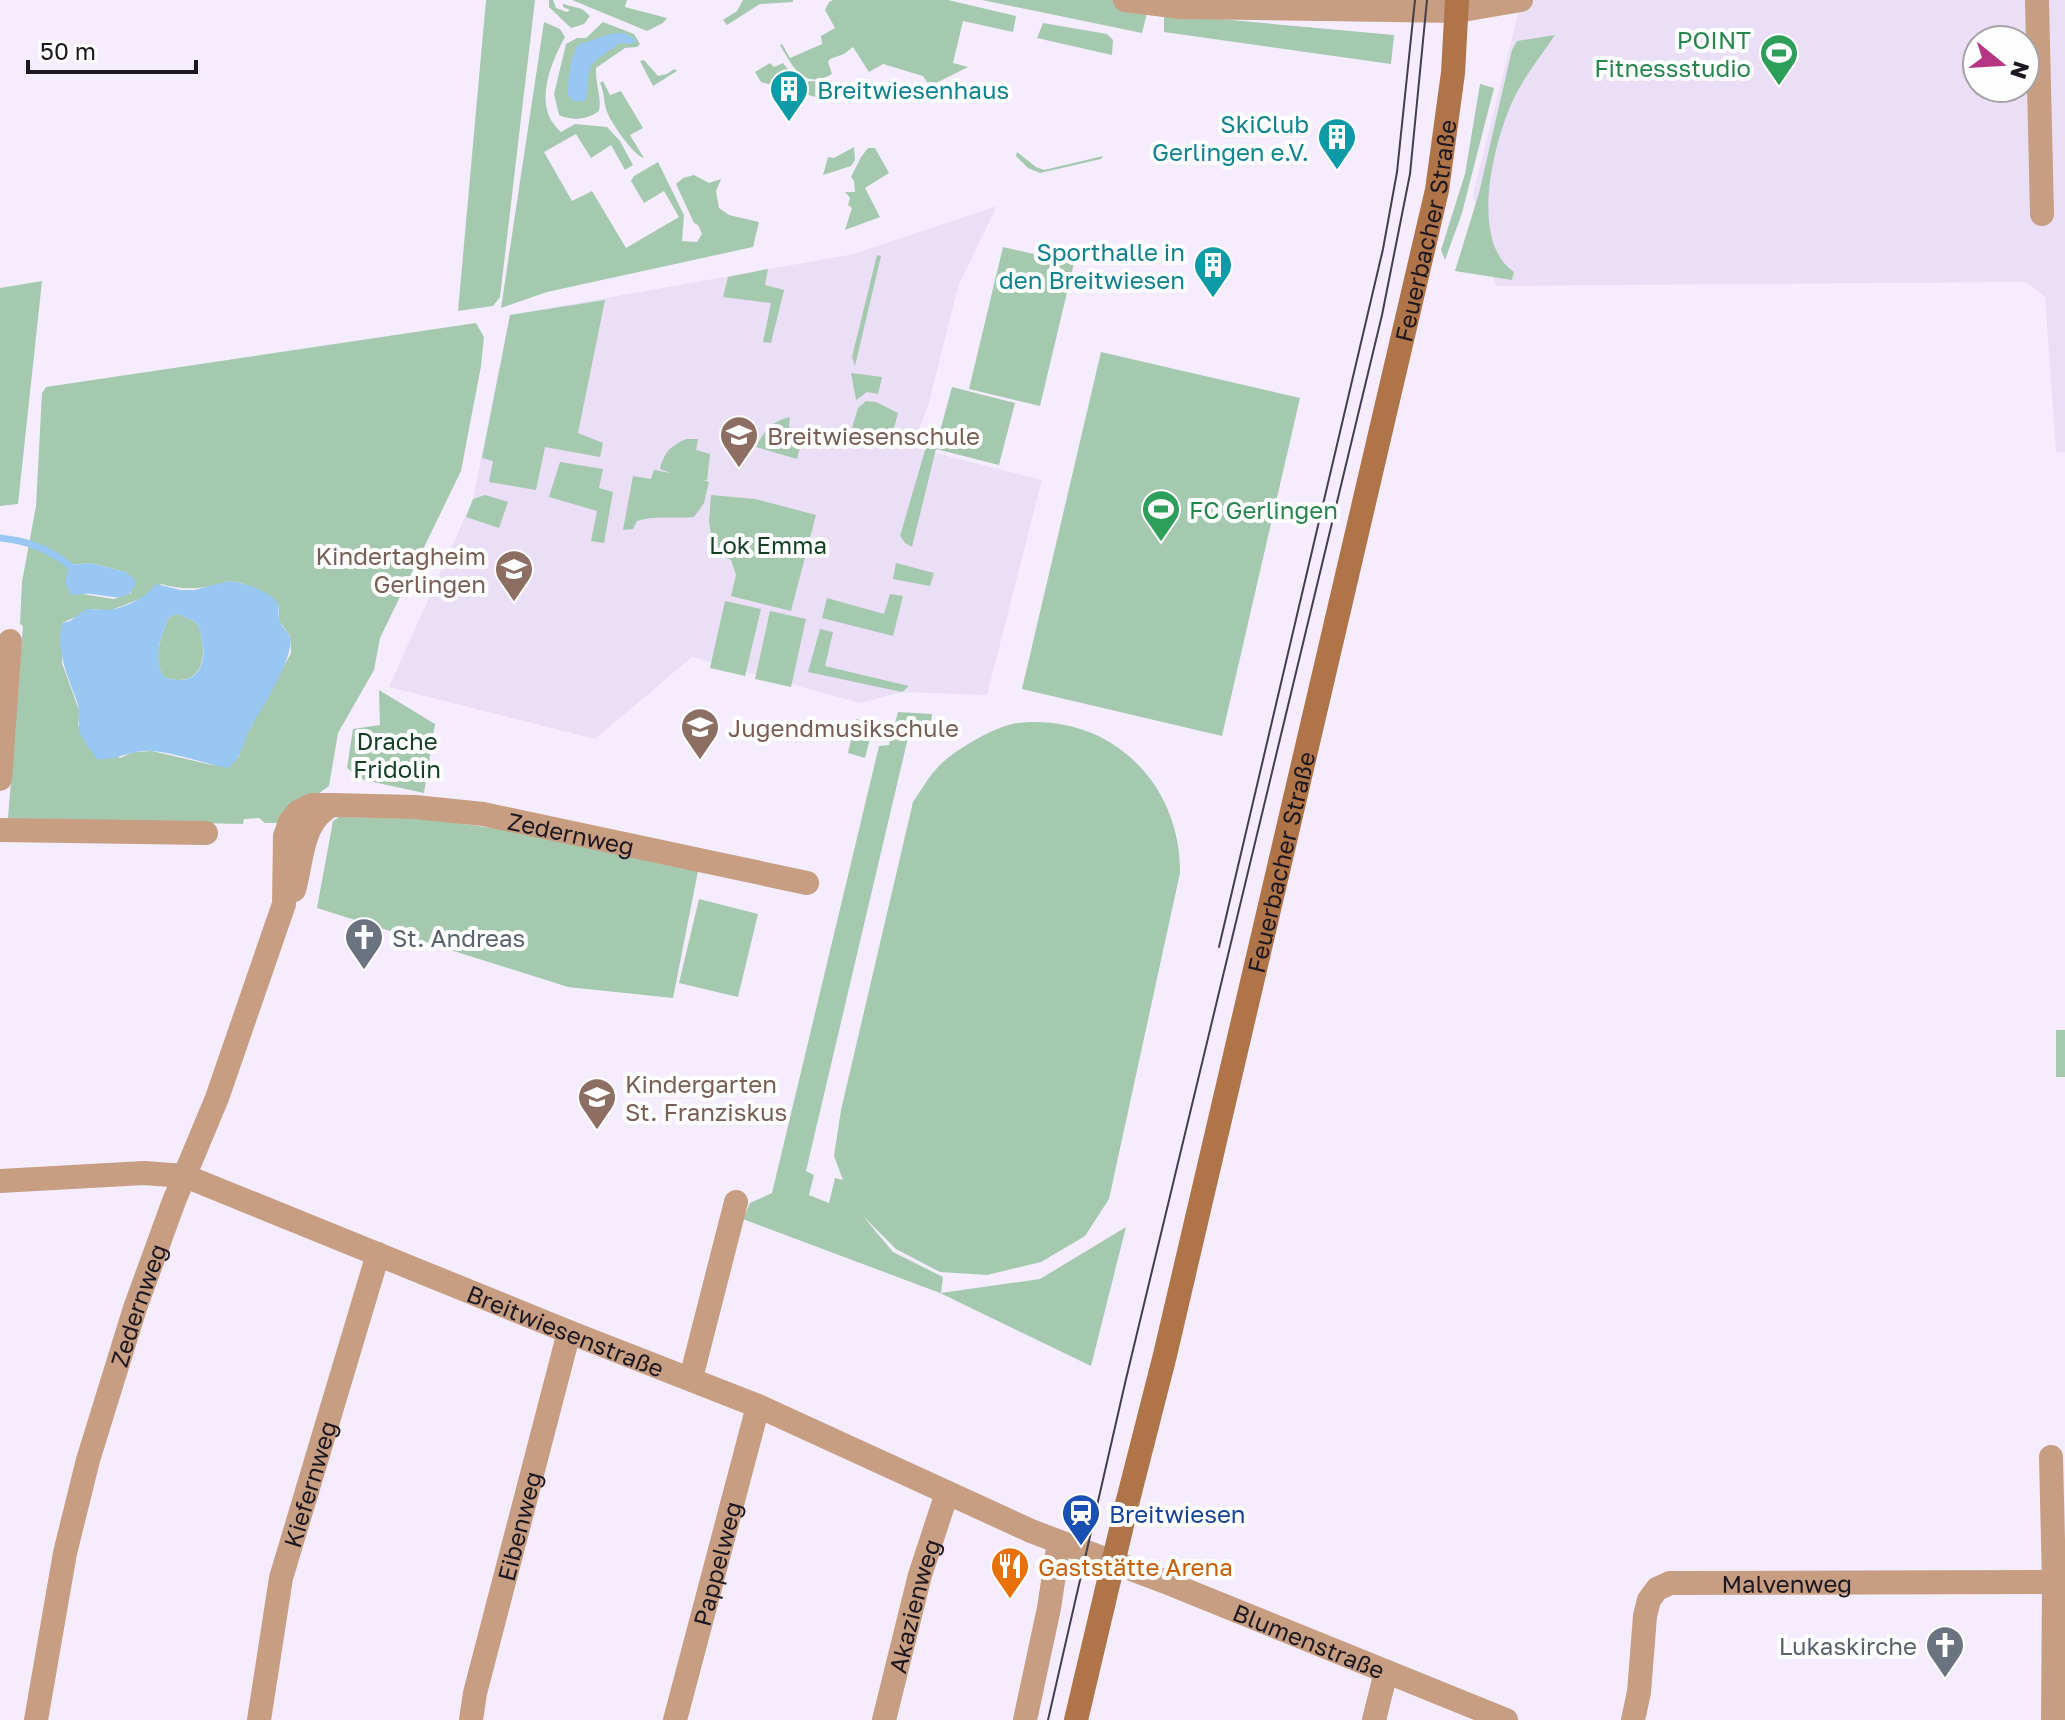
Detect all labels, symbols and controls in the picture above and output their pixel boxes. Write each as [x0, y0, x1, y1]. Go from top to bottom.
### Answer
scale bar [28, 24, 196, 74]
north arrow [1961, 24, 2041, 104]
place label: POINT Fitnessstudio [1594, 25, 1751, 82]
sports icon: POINT Fitnessstudio [1758, 32, 1800, 87]
text: 50 m [40, 36, 96, 65]
text: N [2005, 58, 2036, 82]
building icon: Breitwiesenhaus [768, 68, 810, 123]
place label: Breitwiesenhaus [817, 75, 1009, 104]
place label: SkiClub Gerlingen e.V. [1152, 109, 1309, 166]
building icon: SkiClub Gerlingen e.V. [1316, 116, 1358, 171]
street label: Feuerbacher Straße [1388, 118, 1461, 344]
place label: Sporthalle in den Breitwiesen [999, 237, 1185, 294]
building icon: Sporthalle in den Breitwiesen [1192, 244, 1234, 299]
school or university icon: Breitwiesenschule [718, 414, 760, 469]
place label: Breitwiesenschule [767, 421, 980, 450]
sports icon: FC Gerlingen [1140, 488, 1182, 543]
place label: FC Gerlingen [1189, 495, 1338, 524]
park label: Lok Emma [709, 530, 827, 559]
place label: Kindertagheim Gerlingen [315, 541, 486, 598]
school or university icon: Kindertagheim Gerlingen [493, 548, 535, 603]
school or university icon: Jugendmusikschule [679, 706, 721, 761]
place label: Jugendmusikschule [728, 713, 959, 742]
park label: Drache Fridolin [353, 726, 441, 783]
street label: Feuerbacher Straße [1240, 748, 1320, 975]
street label: Zedernweg [505, 805, 637, 860]
church icon: St. Andreas [343, 916, 385, 971]
place label: St. Andreas [392, 923, 525, 952]
place label: Kindergarten St. Franziskus [625, 1069, 787, 1126]
school or university icon: Kindergarten St. Franziskus [576, 1076, 618, 1131]
street label: Zedernweg [103, 1239, 172, 1370]
street label: Breitwiesenstraße [463, 1278, 668, 1382]
street label: Kiefernweg [277, 1417, 342, 1551]
street label: Eibenweg [490, 1468, 547, 1584]
station icon: Breitwiesen [1060, 1492, 1102, 1547]
street label: Pappelweg [686, 1498, 747, 1629]
place label: Breitwiesen [1109, 1499, 1246, 1528]
street label: Akazienweg [882, 1535, 946, 1676]
restaurant icon: Gaststätte Arena [989, 1545, 1031, 1600]
place label: Gaststätte Arena [1038, 1552, 1233, 1581]
street label: Malvenweg [1721, 1568, 1852, 1597]
street label: Blumenstraße [1229, 1597, 1389, 1684]
church icon: Lukaskirche [1924, 1624, 1966, 1679]
place label: Lukaskirche [1779, 1631, 1917, 1660]

